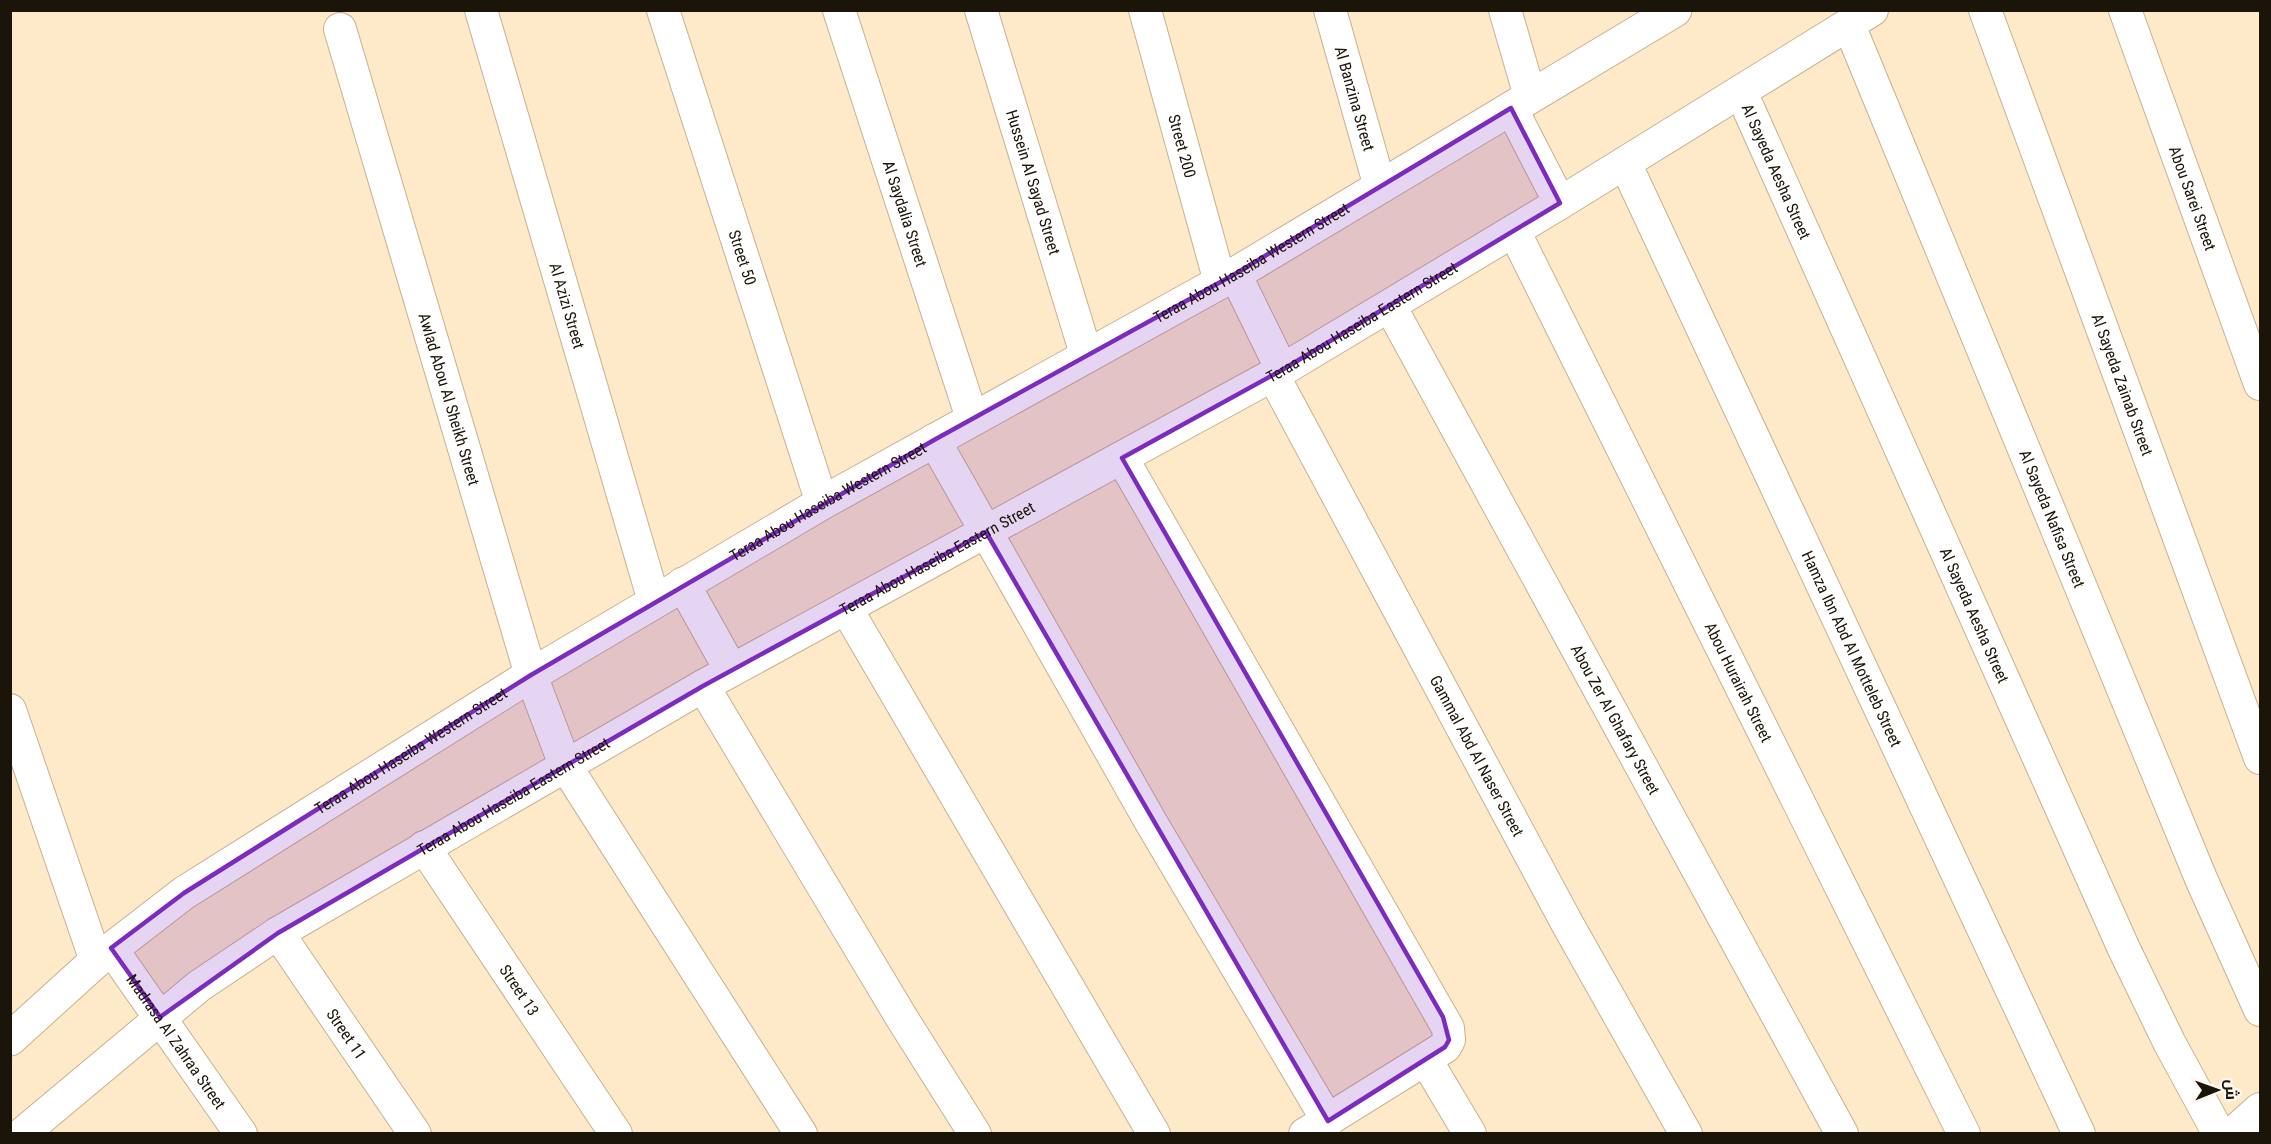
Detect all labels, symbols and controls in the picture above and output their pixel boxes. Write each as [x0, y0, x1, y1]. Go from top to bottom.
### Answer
street label: Al Banzina Street [1331, 44, 1378, 153]
street label: Al Sayeda Aesha Street [1738, 101, 1815, 243]
street label: Hussein Al Sayad Street [1002, 108, 1064, 257]
street label: Street 200 [1164, 112, 1200, 180]
street label: Abou Sarei Street [2165, 144, 2220, 253]
street label: Al Saydalia Street [879, 158, 931, 269]
street label: Teraa Abou Haseiba Western Street [1150, 199, 1353, 327]
street label: Street 50 [725, 228, 760, 288]
street label: Teraa Abou Haseiba Eastern Street [1263, 258, 1461, 387]
street label: Al Azizi Street [546, 261, 589, 351]
street label: Awlad Abou Al Sheikh Street [415, 311, 483, 488]
street label: Al Sayeda Zainab Street [2087, 311, 2157, 459]
street label: Teraa Abou Haseiba Western Street [726, 438, 930, 565]
street label: Al Sayeda Nafisa Street [2015, 447, 2089, 591]
street label: Teraa Abou Haseiba Eastern Street [836, 498, 1038, 620]
street label: Al Sayeda Aesha Street [1936, 545, 2013, 686]
street label: Hamza Ibn Abd Al Motteleb Street [1798, 548, 1906, 750]
street label: Abou Hurairah Street [1701, 619, 1776, 746]
street label: Abou Zer Al Ghafary Street [1567, 641, 1664, 798]
street label: Gammal Abd Al Naser Street [1426, 672, 1528, 840]
street label: Teraa Abou Haseiba Western Street [311, 683, 511, 818]
street label: Teraa Abou Haseiba Eastern Street [414, 733, 613, 860]
street label: Street 13 [495, 961, 543, 1019]
street label: Madrasa Al Zahraa Street [122, 971, 230, 1113]
street label: Street 11 [322, 1005, 370, 1063]
north arrow [2187, 1060, 2247, 1120]
text: ش [2222, 1079, 2241, 1100]

